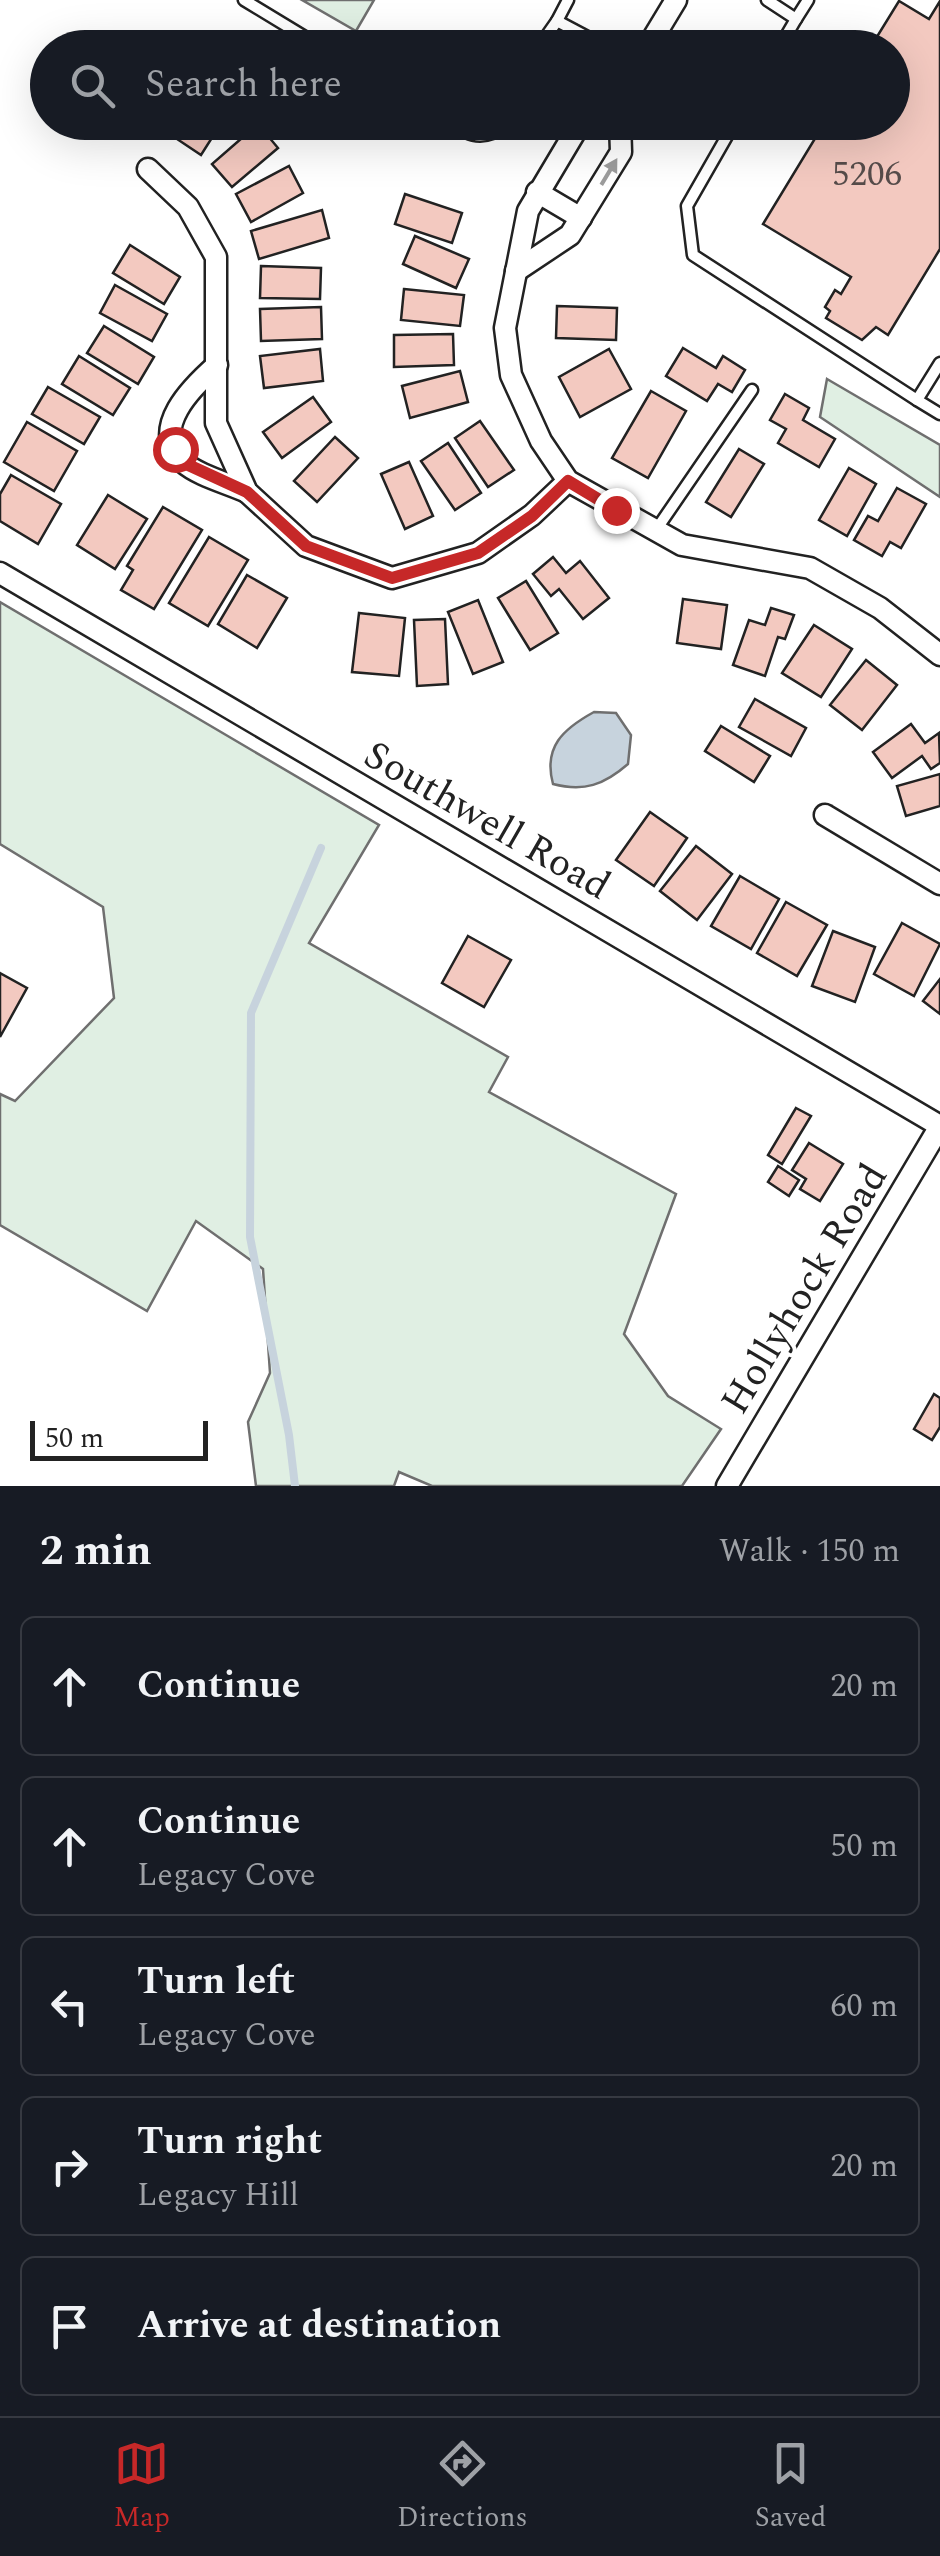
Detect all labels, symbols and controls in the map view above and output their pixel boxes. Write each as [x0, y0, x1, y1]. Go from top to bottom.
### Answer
search box [30, 30, 910, 140]
text: Search here [145, 56, 342, 114]
icon: search [65, 58, 120, 113]
house number: 5206 [832, 148, 902, 201]
one-way arrow [600, 158, 617, 186]
route start [153, 427, 199, 473]
route end [594, 488, 640, 534]
street label: Southwell Road [352, 726, 622, 917]
street label: Hollyhock Road [706, 1152, 904, 1426]
scale bar [30, 1416, 208, 1460]
text: 50 m [45, 1417, 104, 1460]
text: 2 min [40, 1520, 152, 1583]
text: Walk · 150 m [719, 1527, 900, 1576]
text: Continue [137, 1657, 300, 1715]
icon: ahead [42, 1659, 97, 1714]
text: 20 m [830, 1662, 898, 1711]
text: Continue [137, 1793, 300, 1851]
icon: ahead [42, 1819, 97, 1874]
text: 50 m [830, 1822, 898, 1871]
text: Legacy Cove [137, 1851, 316, 1900]
text: Turn left [137, 1953, 295, 2011]
icon: left [42, 1979, 97, 2034]
text: 60 m [830, 1982, 898, 2031]
text: Legacy Cove [137, 2011, 316, 2060]
text: Turn right [137, 2113, 322, 2171]
icon: right [42, 2139, 97, 2194]
text: 20 m [830, 2142, 898, 2191]
text: Legacy Hill [137, 2171, 299, 2220]
text: Arrive at destination [137, 2297, 501, 2355]
icon: arrive [42, 2299, 97, 2354]
tab: Map [114, 2436, 170, 2539]
tab: Directions [397, 2436, 528, 2539]
tab: Saved [755, 2436, 826, 2539]

